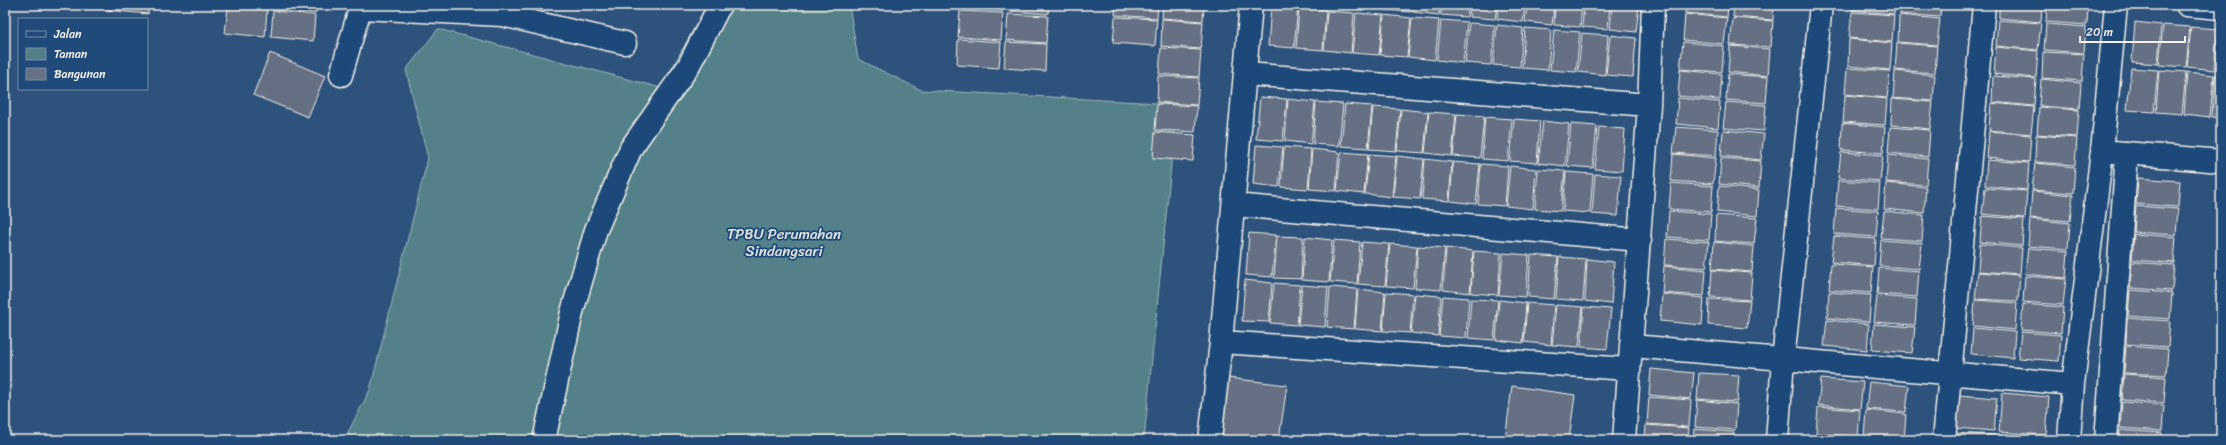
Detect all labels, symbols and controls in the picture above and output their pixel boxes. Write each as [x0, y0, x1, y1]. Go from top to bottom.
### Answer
legend [18, 18, 148, 90]
scale bar [2080, 18, 2185, 44]
text: 20 m [2086, 21, 2113, 43]
text: Jalan [53, 23, 82, 45]
text: Taman [54, 43, 88, 65]
text: Bangunan [54, 63, 106, 85]
park label: TPBU Perumahan Sindangsari [727, 221, 841, 264]

